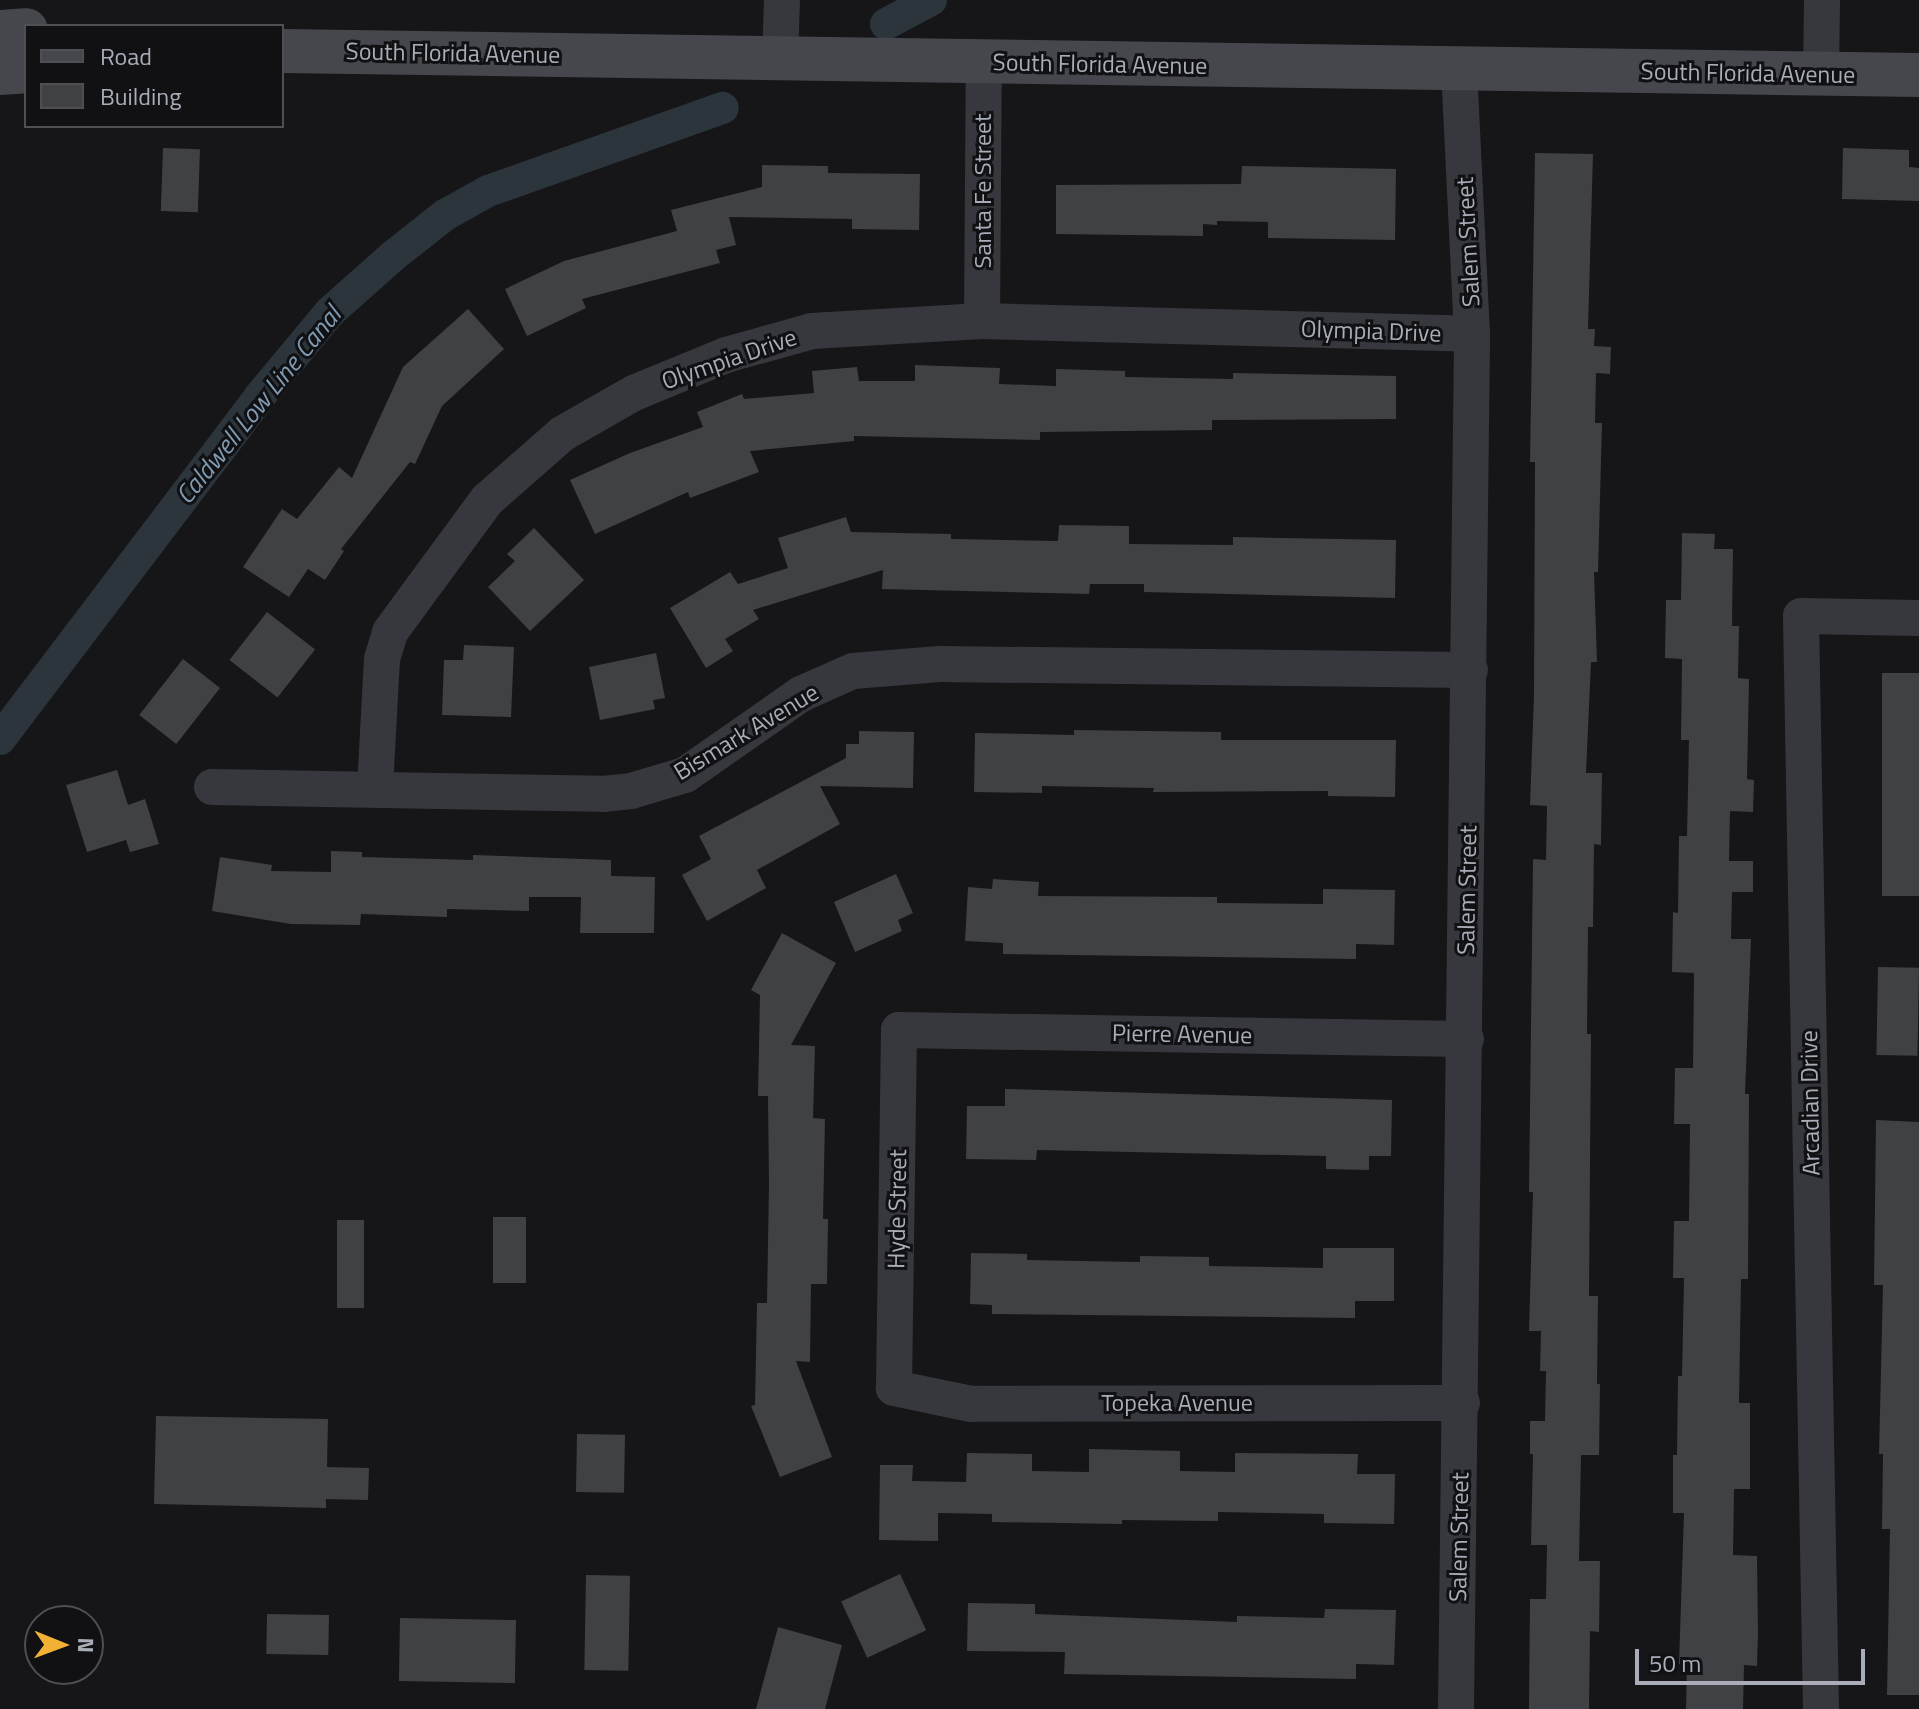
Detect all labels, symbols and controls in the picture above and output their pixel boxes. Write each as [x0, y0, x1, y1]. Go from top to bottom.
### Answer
legend [24, 24, 284, 128]
street label: South Florida Avenue [346, 37, 560, 69]
text: Road [100, 38, 152, 74]
street label: South Florida Avenue [993, 48, 1207, 80]
street label: South Florida Avenue [1641, 57, 1855, 89]
text: Building [100, 78, 182, 114]
street label: Santa Fe Street [969, 113, 997, 269]
street label: Salem Street [1450, 176, 1486, 308]
water label: Caldwell Low Line Canal [169, 300, 347, 510]
street label: Olympia Drive [1300, 314, 1442, 348]
street label: Olympia Drive [658, 322, 800, 396]
street label: Bismark Avenue [669, 678, 823, 786]
street label: Salem Street [1451, 825, 1483, 955]
street label: Pierre Avenue [1112, 1018, 1252, 1050]
street label: Arcadian Drive [1794, 1030, 1826, 1176]
street label: Hyde Street [882, 1149, 912, 1269]
street label: Topeka Avenue [1101, 1389, 1253, 1417]
street label: Salem Street [1443, 1472, 1475, 1602]
north arrow [24, 1605, 104, 1685]
scale bar [1639, 1633, 1869, 1683]
text: N [69, 1637, 103, 1653]
text: 50 m [1649, 1645, 1701, 1681]

